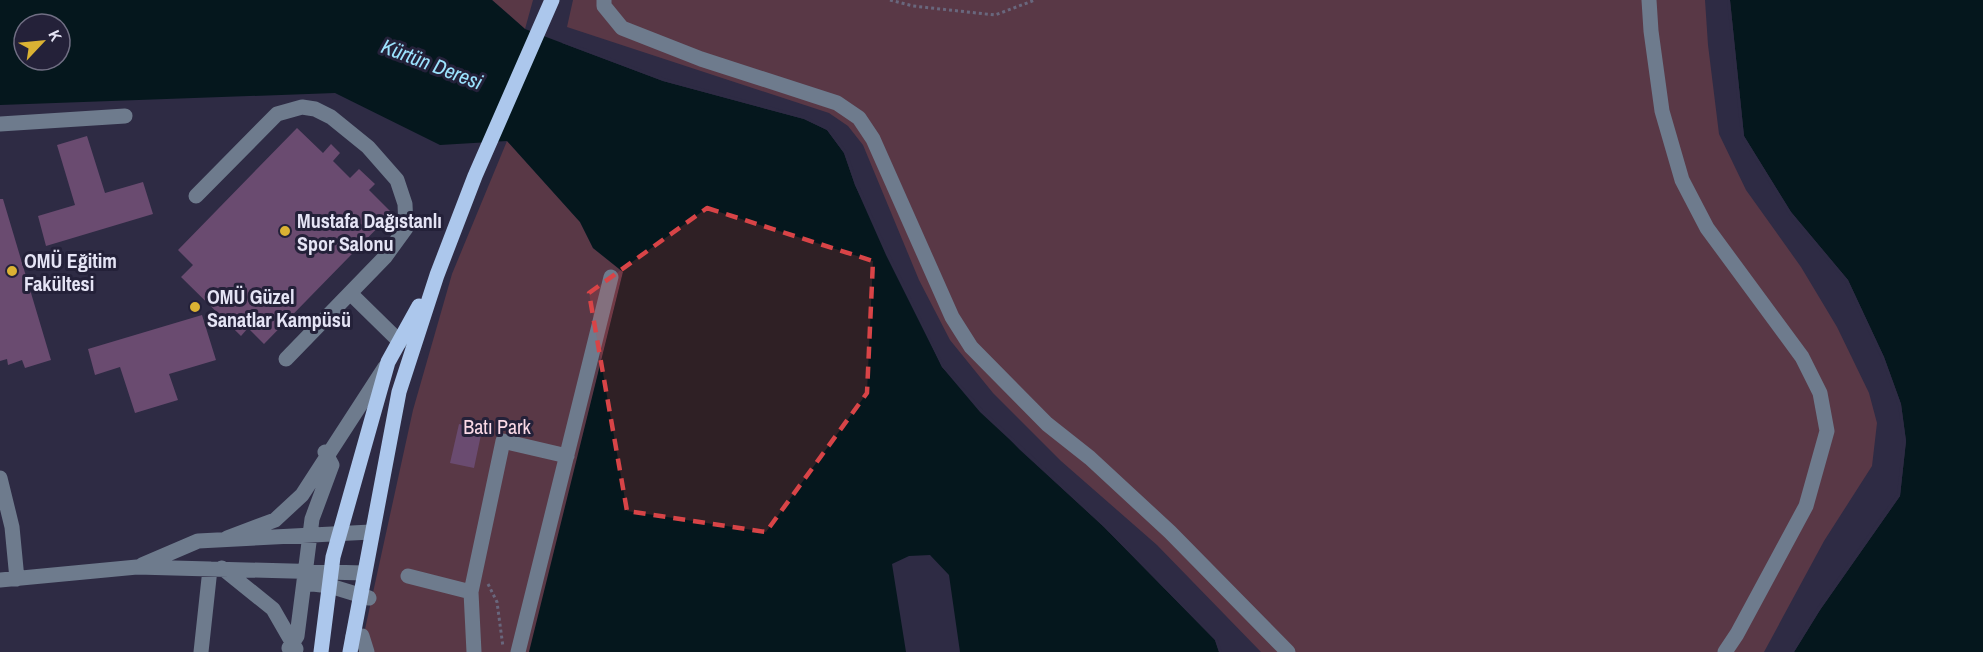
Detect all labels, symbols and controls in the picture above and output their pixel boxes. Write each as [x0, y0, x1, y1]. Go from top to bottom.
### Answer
north arrow [12, 12, 72, 72]
text: K [44, 26, 68, 45]
water label: Kürtün Deresi [377, 31, 487, 97]
place label: Mustafa Dağıstanlı Spor Salonu [297, 207, 442, 257]
marker: Mustafa Dağıstanlı Spor Salonu [278, 224, 292, 238]
place label: OMÜ Eğitim Fakültesi [24, 247, 117, 297]
marker: OMÜ Eğitim Fakültesi [5, 264, 19, 278]
place label: OMÜ Güzel Sanatlar Kampüsü [207, 283, 351, 333]
marker: OMÜ Güzel Sanatlar Kampüsü [188, 300, 202, 314]
park label: Batı Park [463, 413, 532, 440]

